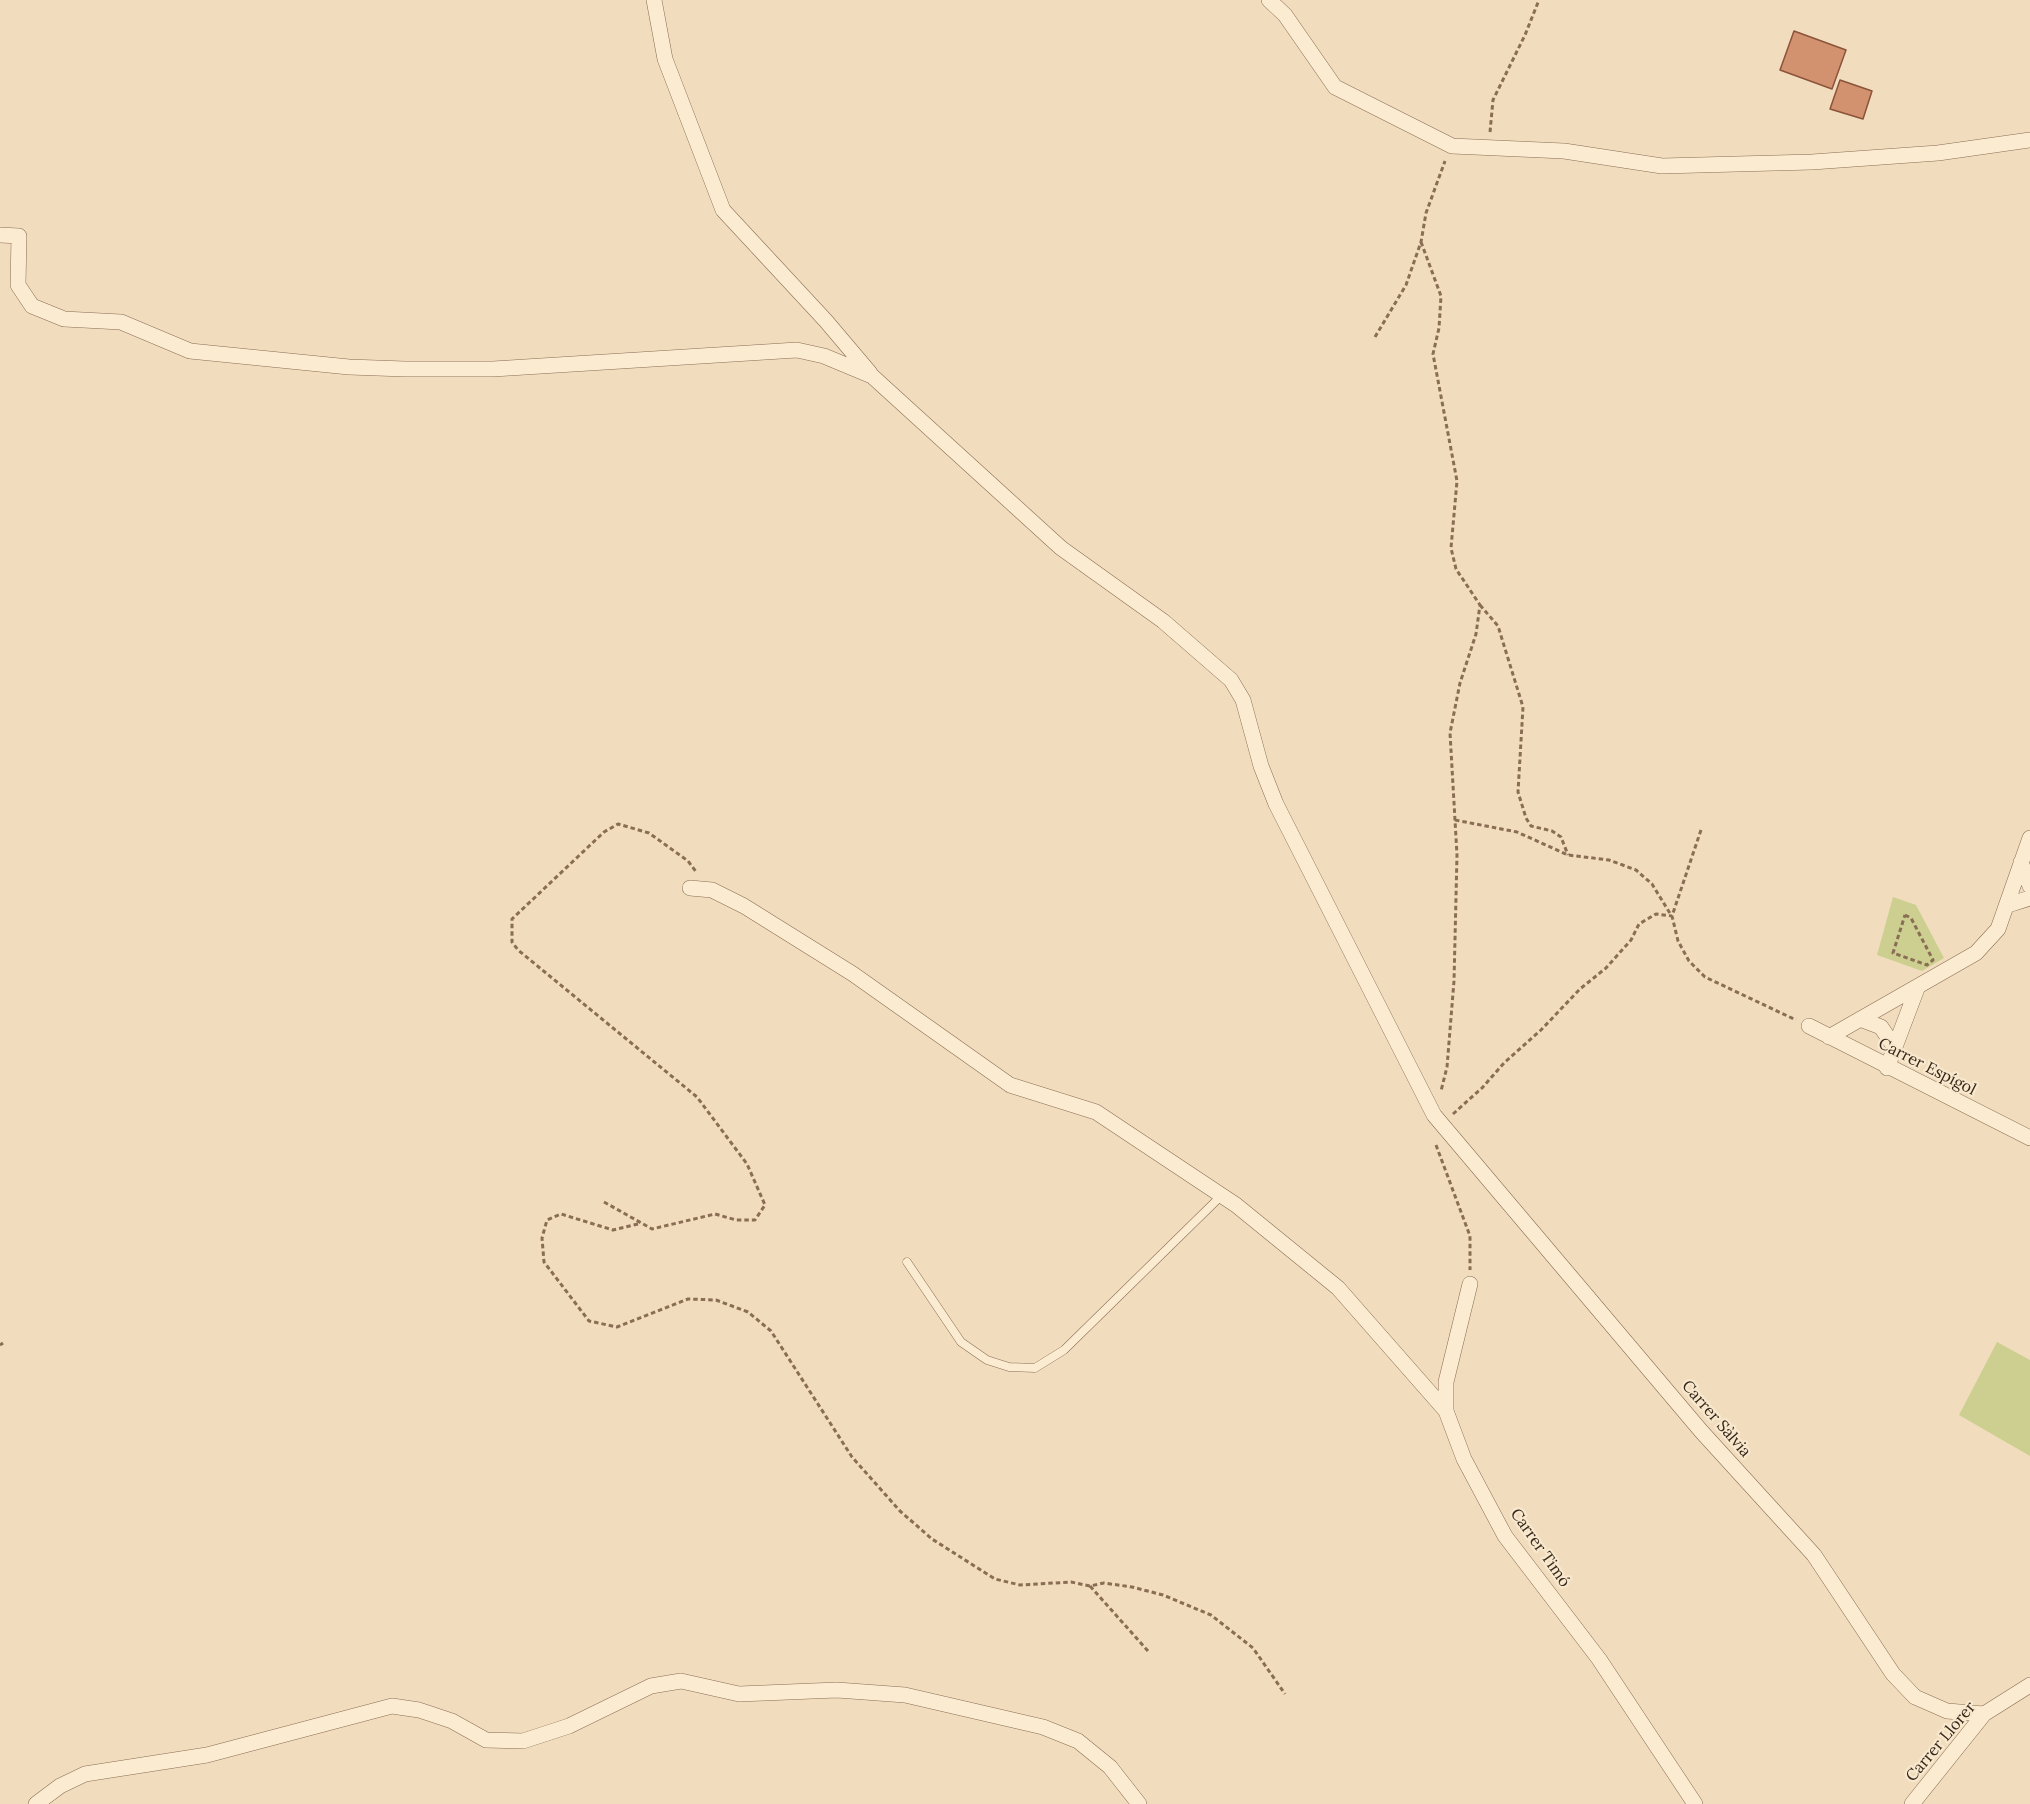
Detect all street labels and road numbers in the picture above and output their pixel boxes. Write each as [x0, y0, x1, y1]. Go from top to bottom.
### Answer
street label: Carrer Espígol [1875, 1034, 1979, 1100]
street label: Carrer Sàlvia [1677, 1377, 1755, 1461]
street label: Carrer Timó [1506, 1505, 1574, 1591]
street label: Carrer Llorer [1902, 1698, 1980, 1786]

